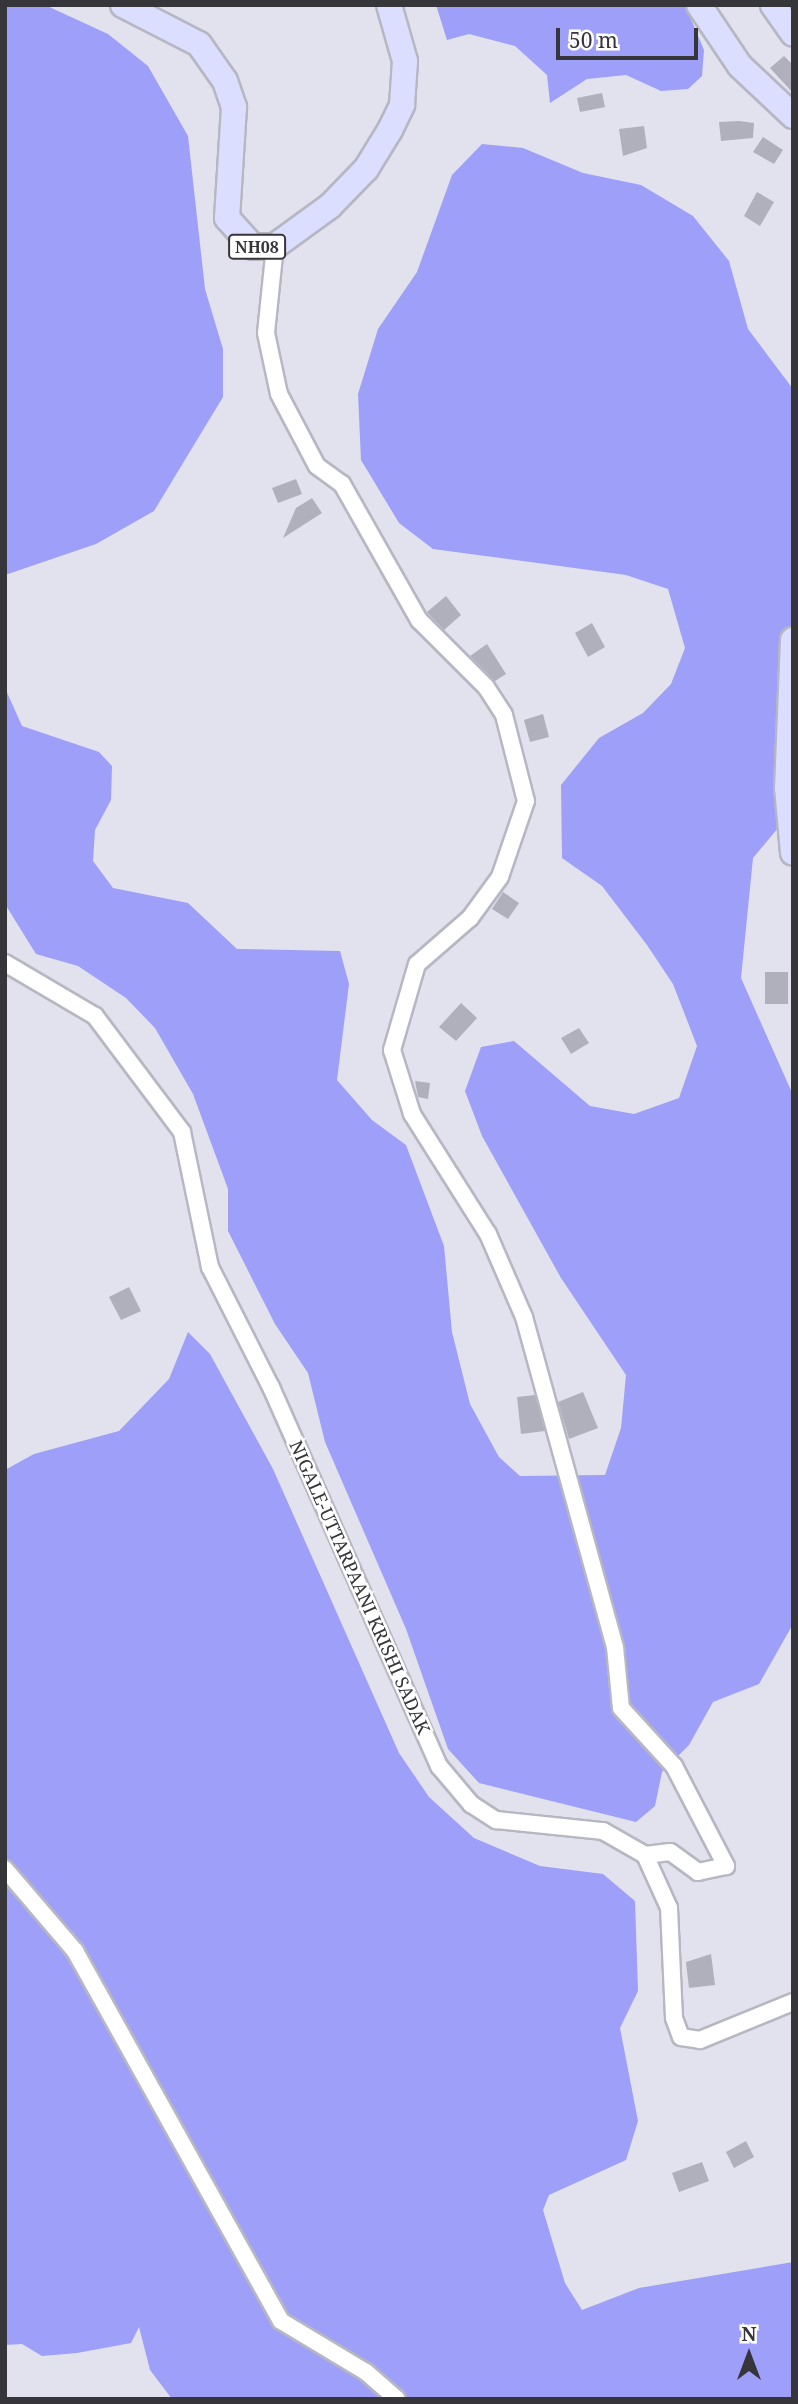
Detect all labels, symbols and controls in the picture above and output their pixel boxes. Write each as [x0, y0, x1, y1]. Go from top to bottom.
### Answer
scale bar [560, 14, 702, 58]
text: 50 m [569, 26, 618, 54]
road number: NH08 [227, 234, 287, 260]
street label: NIGALE-UTTARPAANI KRISHI SADAK [285, 1437, 435, 1737]
north arrow [714, 2320, 784, 2390]
text: N [742, 2321, 756, 2347]

